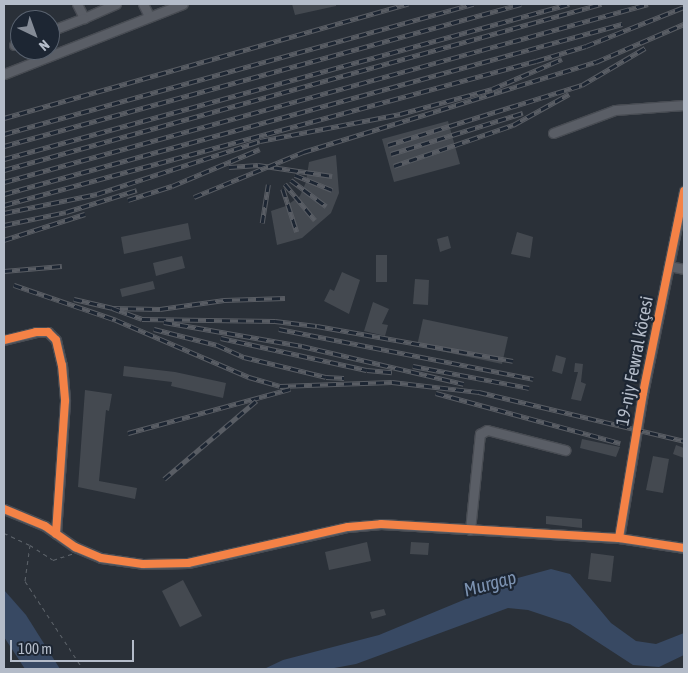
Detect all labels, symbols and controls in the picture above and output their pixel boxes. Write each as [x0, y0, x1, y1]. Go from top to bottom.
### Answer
north arrow [10, 10, 60, 60]
text: N [36, 37, 53, 54]
street label: 19-njy Fewral köçesi [612, 294, 658, 428]
water label: Murgap [461, 566, 519, 602]
scale bar [12, 630, 136, 662]
text: 100 m [18, 640, 52, 657]

